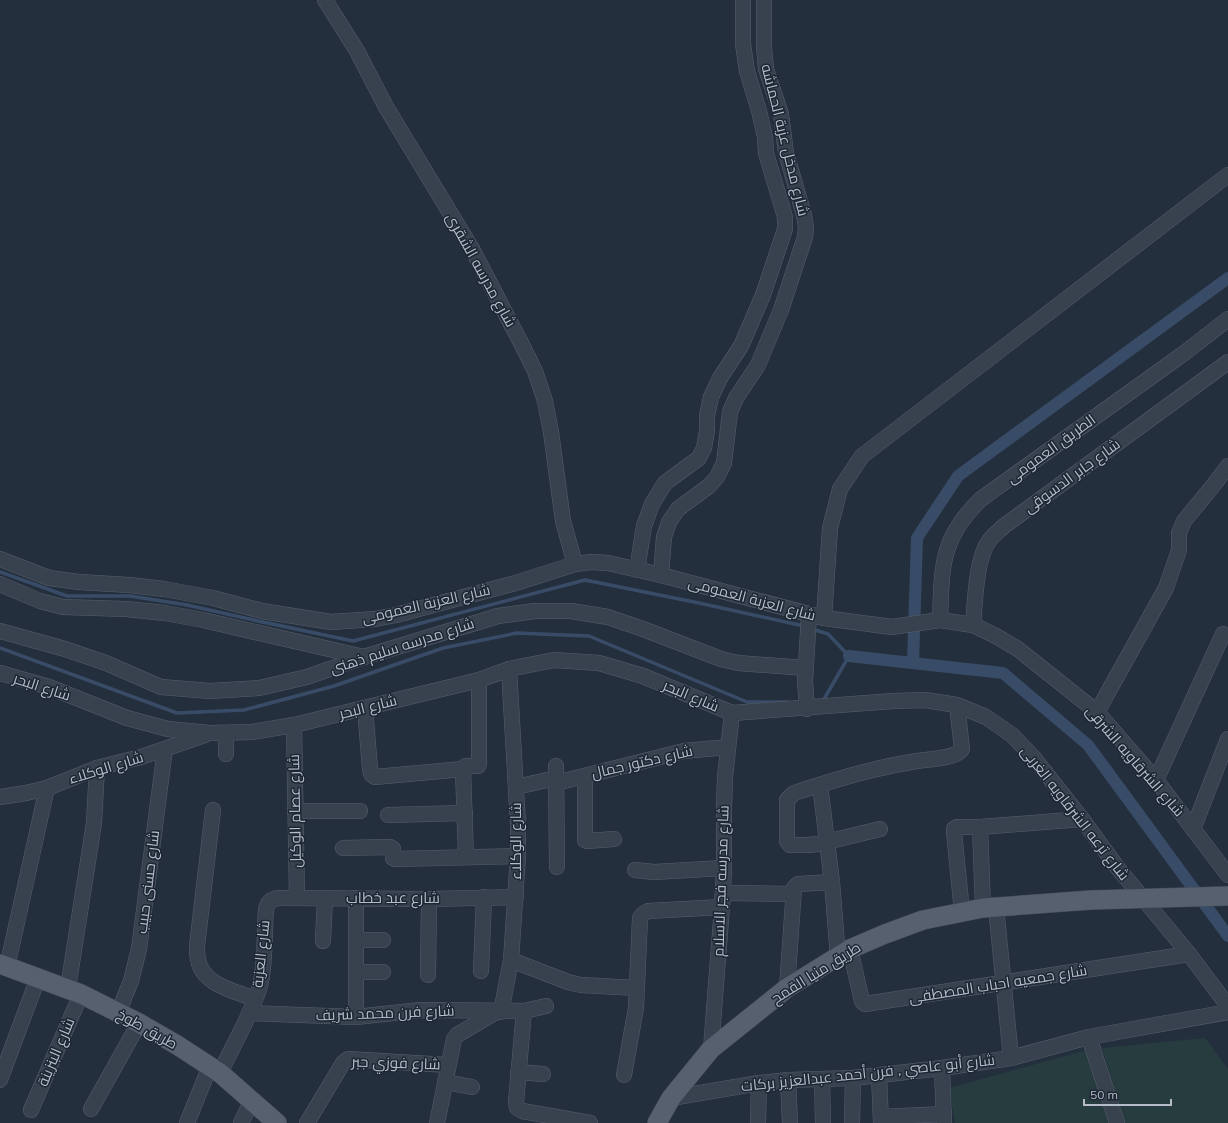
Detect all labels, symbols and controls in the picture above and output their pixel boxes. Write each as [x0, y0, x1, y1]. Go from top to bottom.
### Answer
street label: شارع مدخل عزبة الحماشه [755, 62, 814, 218]
street label: شارع مدرسه الشقرى [440, 209, 521, 331]
street label: الطريق العمومى [1002, 410, 1100, 488]
street label: شارع جابر الدسوقى [1020, 434, 1125, 519]
street label: شارع العزبة العمومى [686, 572, 818, 627]
street label: شارع العزبة العمومى [360, 580, 492, 629]
street label: شارع مدرسه سليم ذهنى [327, 613, 477, 680]
street label: شارع البحر [10, 668, 73, 707]
street label: شارع البحر [659, 675, 722, 718]
street label: شارع البحر [336, 690, 399, 725]
street label: شارع الشرقاويه الشرقى [1080, 701, 1189, 822]
street label: شارع دكتور جمال [589, 741, 695, 784]
street label: شارع ترعه الشرقاويه الغربى [1015, 741, 1134, 885]
street label: شارع الوكلاء [66, 747, 146, 790]
street label: شارع عصام الوكيل [284, 754, 307, 868]
street label: شارع الوكلاء [506, 802, 527, 880]
street label: شارع مدرسه فجر الاسلام [708, 805, 735, 957]
street label: شارع حسنى حبيب [132, 829, 165, 935]
street label: شارع عبد خطاب [346, 888, 440, 909]
street label: شارع العزبة [248, 919, 275, 989]
street label: طريق منيا القمح [767, 937, 865, 1009]
street label: شارع جمعيه احباب المصطفى [908, 960, 1089, 1009]
street label: شارع فرن محمد شريف [315, 1001, 455, 1026]
street label: طريق طوخ [112, 1004, 181, 1055]
street label: شارع البنزينة [33, 1015, 80, 1090]
street label: شارع أبو عاصي , فرن أحمد عبدالعزيز بركات [740, 1050, 996, 1098]
street label: شارع فوزي جبر [350, 1051, 441, 1077]
scale bar [1084, 1081, 1171, 1107]
text: 50 m [1090, 1087, 1118, 1102]

